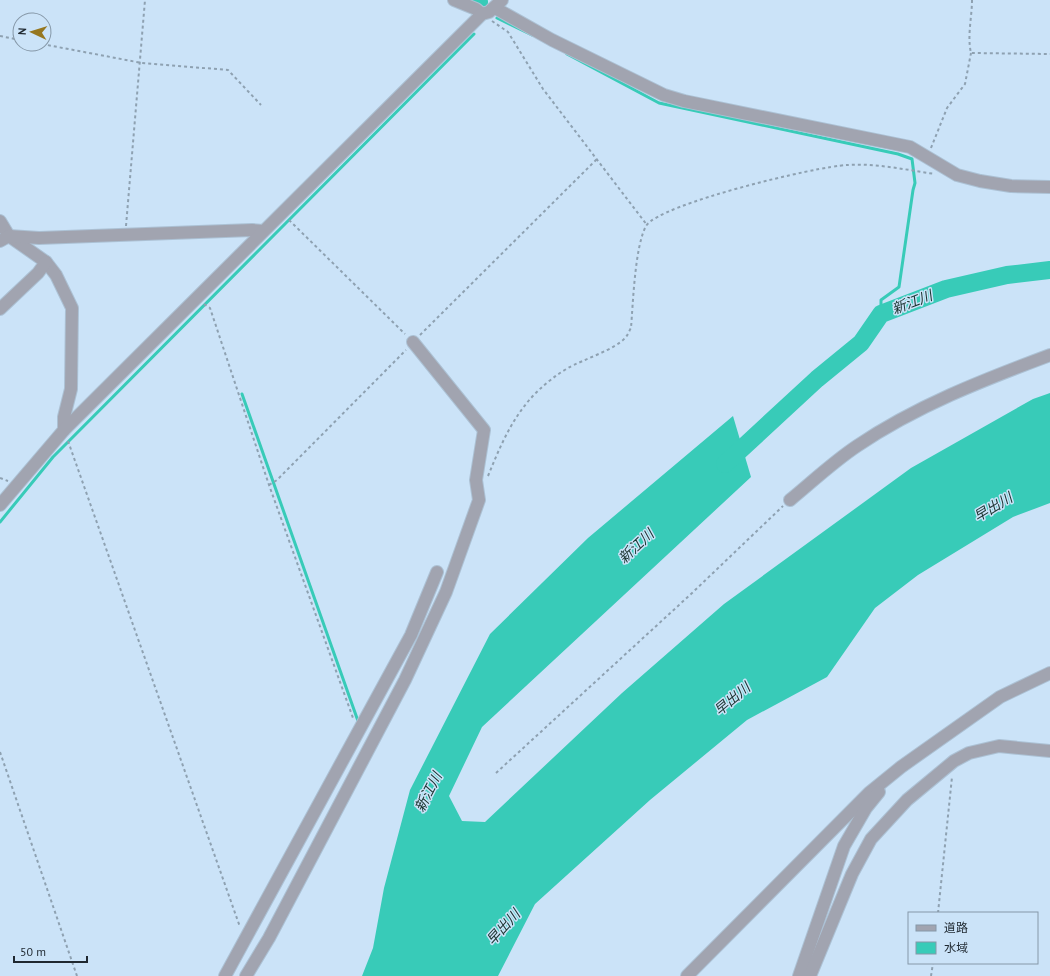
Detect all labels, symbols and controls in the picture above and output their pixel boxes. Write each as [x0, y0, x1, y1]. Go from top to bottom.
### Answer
north arrow [12, 12, 52, 52]
text: N [15, 27, 29, 35]
water label: 新江川 [889, 285, 937, 318]
water label: 早出川 [970, 487, 1017, 526]
water label: 新江川 [615, 524, 659, 567]
water label: 早出川 [710, 677, 755, 719]
water label: 新江川 [410, 767, 446, 815]
water label: 早出川 [482, 904, 525, 949]
legend [908, 912, 1038, 964]
text: 道路 [944, 920, 968, 935]
scale bar [14, 938, 87, 964]
text: 水域 [944, 940, 968, 955]
text: 50 m [20, 944, 46, 959]

